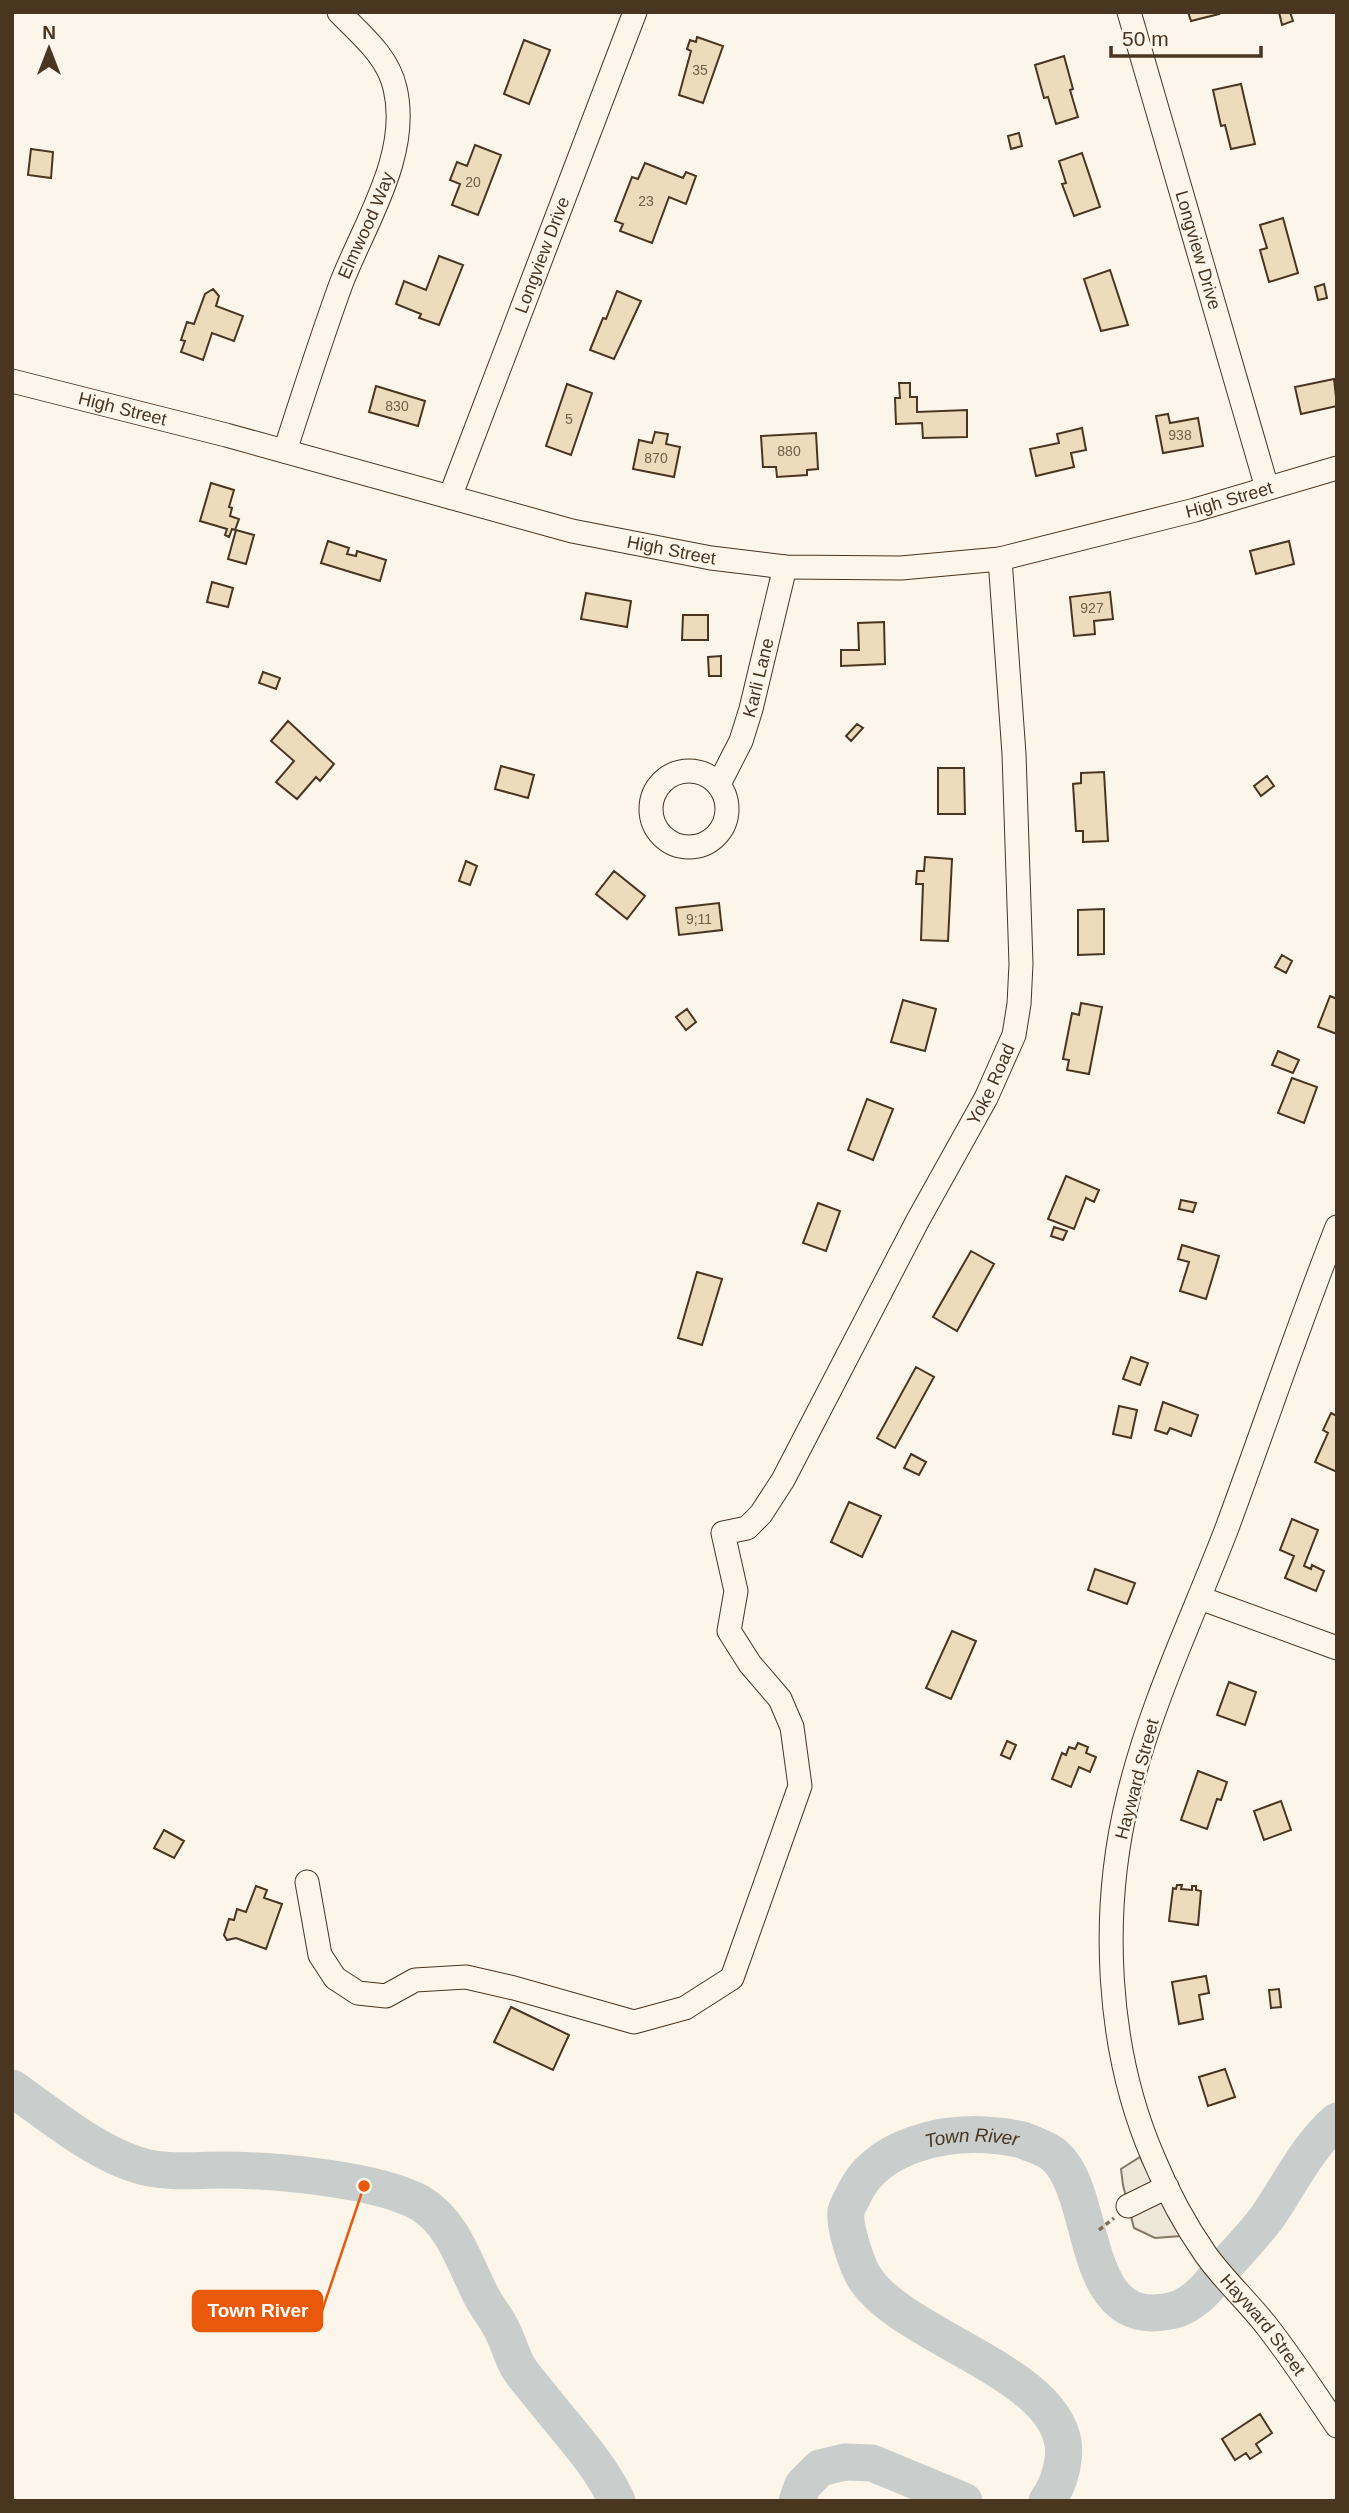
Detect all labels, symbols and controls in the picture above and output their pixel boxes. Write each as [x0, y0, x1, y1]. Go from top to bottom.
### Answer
north arrow [14, 14, 84, 84]
scale bar [1111, 14, 1262, 58]
text: N [42, 22, 56, 43]
text: 50 m [1122, 27, 1169, 50]
house number: 35 [692, 62, 708, 78]
street label: Elmwood Way [334, 169, 398, 282]
house number: 20 [465, 174, 481, 190]
street label: Longview Drive [1171, 188, 1225, 312]
house number: 23 [638, 193, 654, 209]
street label: Longview Drive [511, 194, 574, 316]
street label: High Street [76, 388, 169, 430]
house number: 830 [385, 398, 409, 414]
house number: 5 [565, 411, 573, 427]
house number: 938 [1168, 427, 1192, 443]
house number: 880 [777, 443, 801, 459]
house number: 870 [644, 450, 668, 466]
street label: High Street [1183, 478, 1275, 522]
street label: High Street [625, 532, 717, 568]
house number: 927 [1080, 600, 1104, 616]
street label: Karli Lane [739, 636, 778, 720]
house number: 9;11 [686, 911, 712, 927]
street label: Yoke Road [963, 1041, 1019, 1128]
street label: Hayward Street [1111, 1716, 1163, 1842]
water label: Town River [923, 2124, 1021, 2151]
street label: Hayward Street [1216, 2270, 1310, 2379]
callout: Town River [193, 2291, 322, 2331]
text: Town River [208, 2300, 309, 2321]

